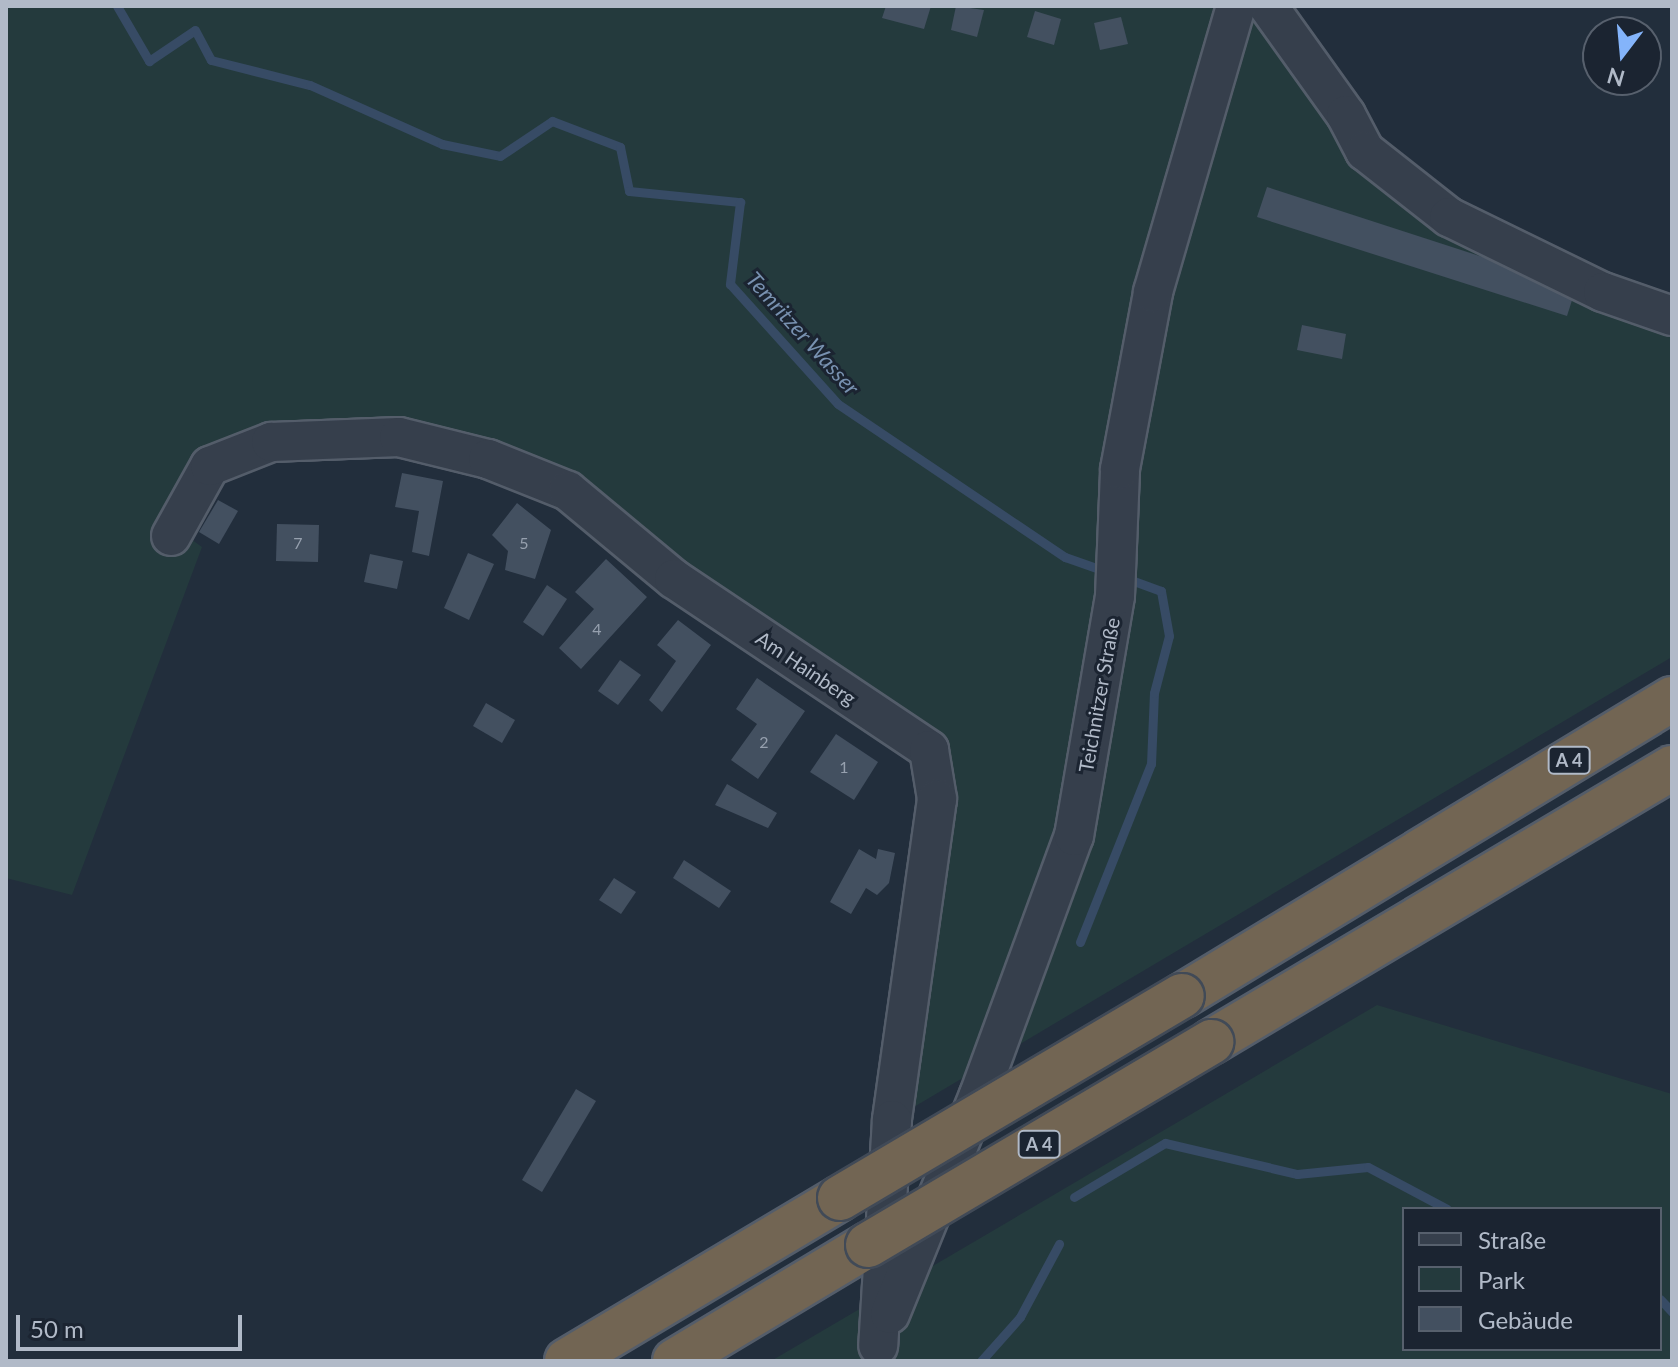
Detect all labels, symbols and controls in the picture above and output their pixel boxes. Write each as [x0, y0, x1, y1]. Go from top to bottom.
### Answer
north arrow [1582, 16, 1662, 96]
text: N [1604, 62, 1628, 93]
water label: Temritzer Wasser [741, 266, 865, 400]
house number: 7 [293, 533, 303, 553]
house number: 5 [519, 533, 529, 553]
street label: Teichnitzer Straße [1074, 616, 1124, 774]
house number: 4 [592, 619, 602, 639]
street label: Am Hainberg [752, 626, 860, 710]
house number: 2 [759, 732, 769, 752]
road number: A 4 [1547, 746, 1591, 774]
house number: 1 [839, 757, 849, 777]
road number: A 4 [1017, 1130, 1061, 1158]
legend [1402, 1207, 1662, 1351]
text: Straße [1478, 1225, 1546, 1254]
text: Park [1478, 1265, 1525, 1294]
scale bar [20, 1299, 246, 1349]
text: Gebäude [1478, 1305, 1573, 1334]
text: 50 m [30, 1314, 84, 1343]

